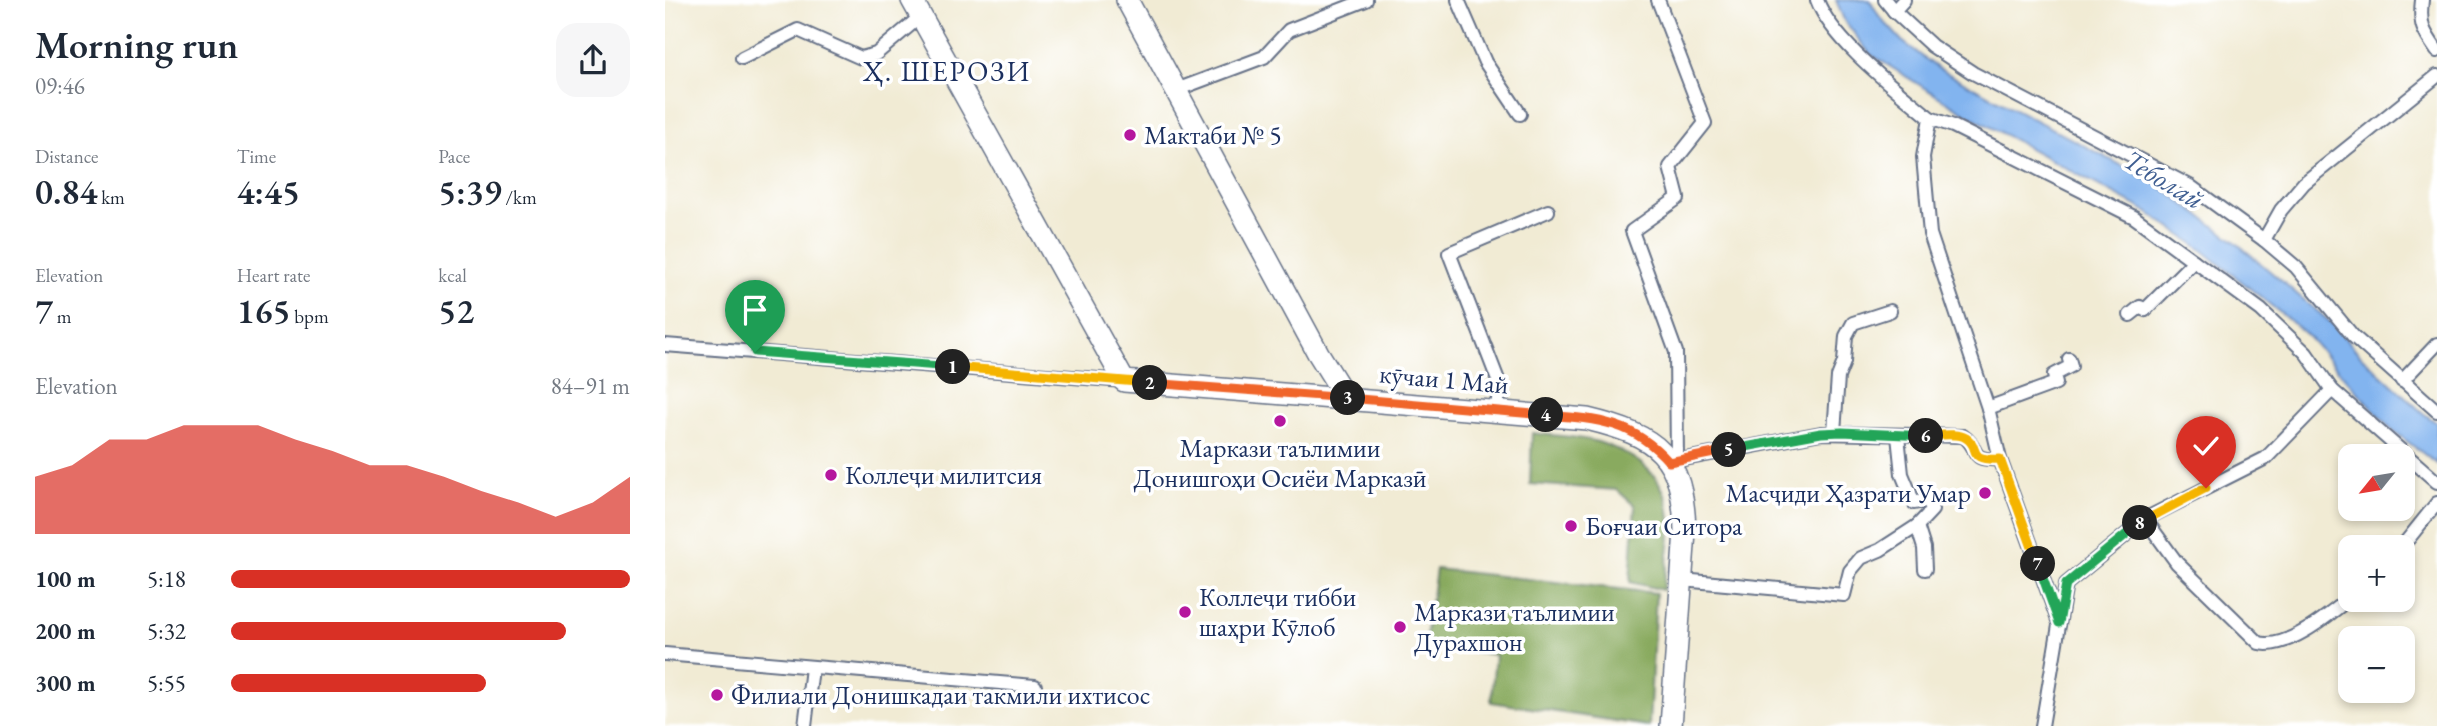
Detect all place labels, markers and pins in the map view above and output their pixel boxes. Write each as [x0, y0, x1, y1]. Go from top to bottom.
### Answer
place label: Мактаби № 5 [1144, 118, 1282, 152]
marker: Мактаби № 5 [1122, 127, 1138, 143]
pin [725, 280, 785, 352]
pin: 1 [935, 350, 971, 384]
pin: 2 [1133, 366, 1168, 400]
pin: 3 [1331, 380, 1365, 416]
pin: 4 [1529, 398, 1563, 432]
marker: Маркази таълимии Донишгоҳи Осиёи Марказӣ [1272, 413, 1288, 429]
pin [2176, 416, 2236, 488]
pin: 6 [1909, 418, 1943, 453]
place label: Маркази таълимии Донишгоҳи Осиёи Марказӣ [1133, 431, 1427, 495]
pin: 5 [1711, 433, 1747, 468]
place label: Коллеҷи милитсия [845, 458, 1042, 492]
marker: Коллеҷи милитсия [823, 467, 839, 483]
place label: Масҷиди Ҳазрати Умар [1726, 476, 1971, 510]
marker: Масҷиди Ҳазрати Умар [1977, 485, 1993, 501]
pin: 8 [2123, 505, 2157, 540]
place label: Боғчаи Ситора [1585, 509, 1743, 543]
marker: Боғчаи Ситора [1563, 518, 1579, 534]
pin: 7 [2021, 546, 2055, 582]
place label: Коллеҷи тибби шаҳри Кӯлоб [1199, 580, 1357, 644]
place label: Маркази таълимии Дурахшон [1414, 595, 1615, 659]
marker: Коллеҷи тибби шаҳри Кӯлоб [1177, 604, 1193, 620]
marker: Маркази таълимии Дурахшон [1392, 619, 1408, 635]
place label: Филиали Донишкадаи такмили ихтисос [731, 678, 1150, 712]
marker: Филиали Донишкадаи такмили ихтисос [709, 687, 725, 703]

